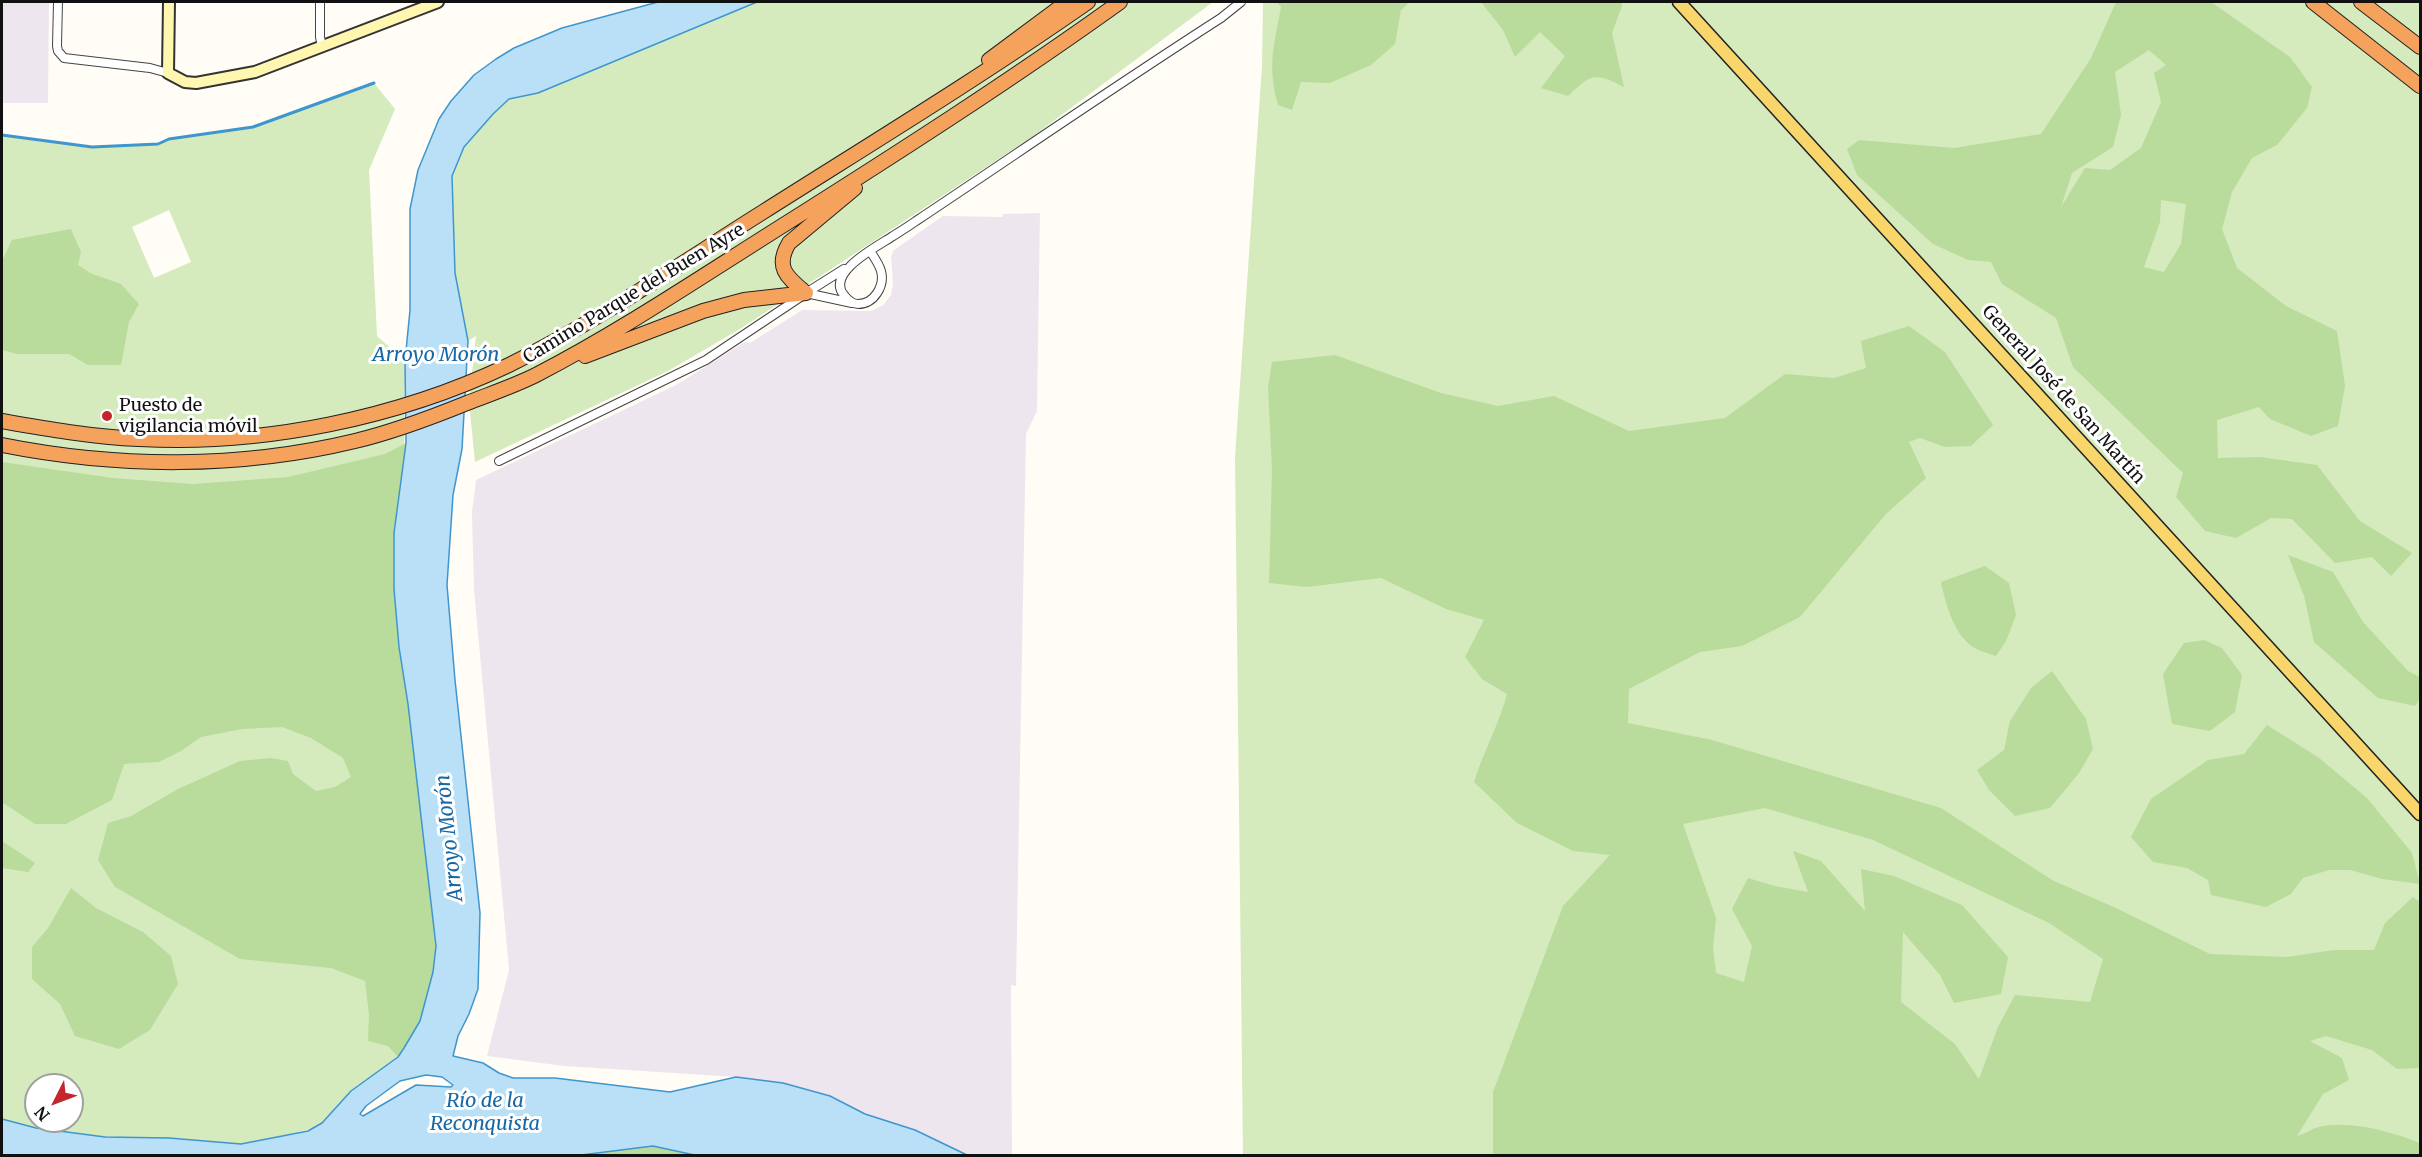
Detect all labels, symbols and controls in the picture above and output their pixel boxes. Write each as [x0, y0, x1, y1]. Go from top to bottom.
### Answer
street label: Camino Parque del Buen Ayre [520, 219, 748, 369]
street label: General José de San Martín [1977, 301, 2149, 489]
water label: Arroyo Morón [373, 343, 499, 367]
place label: Puesto de vigilancia móvil [119, 395, 258, 438]
marker: Puesto de vigilancia móvil [100, 409, 114, 423]
water label: Arroyo Morón [431, 774, 469, 902]
north arrow [24, 1073, 84, 1133]
water label: Río de la Reconquista [430, 1089, 540, 1136]
text: N [30, 1102, 54, 1125]

